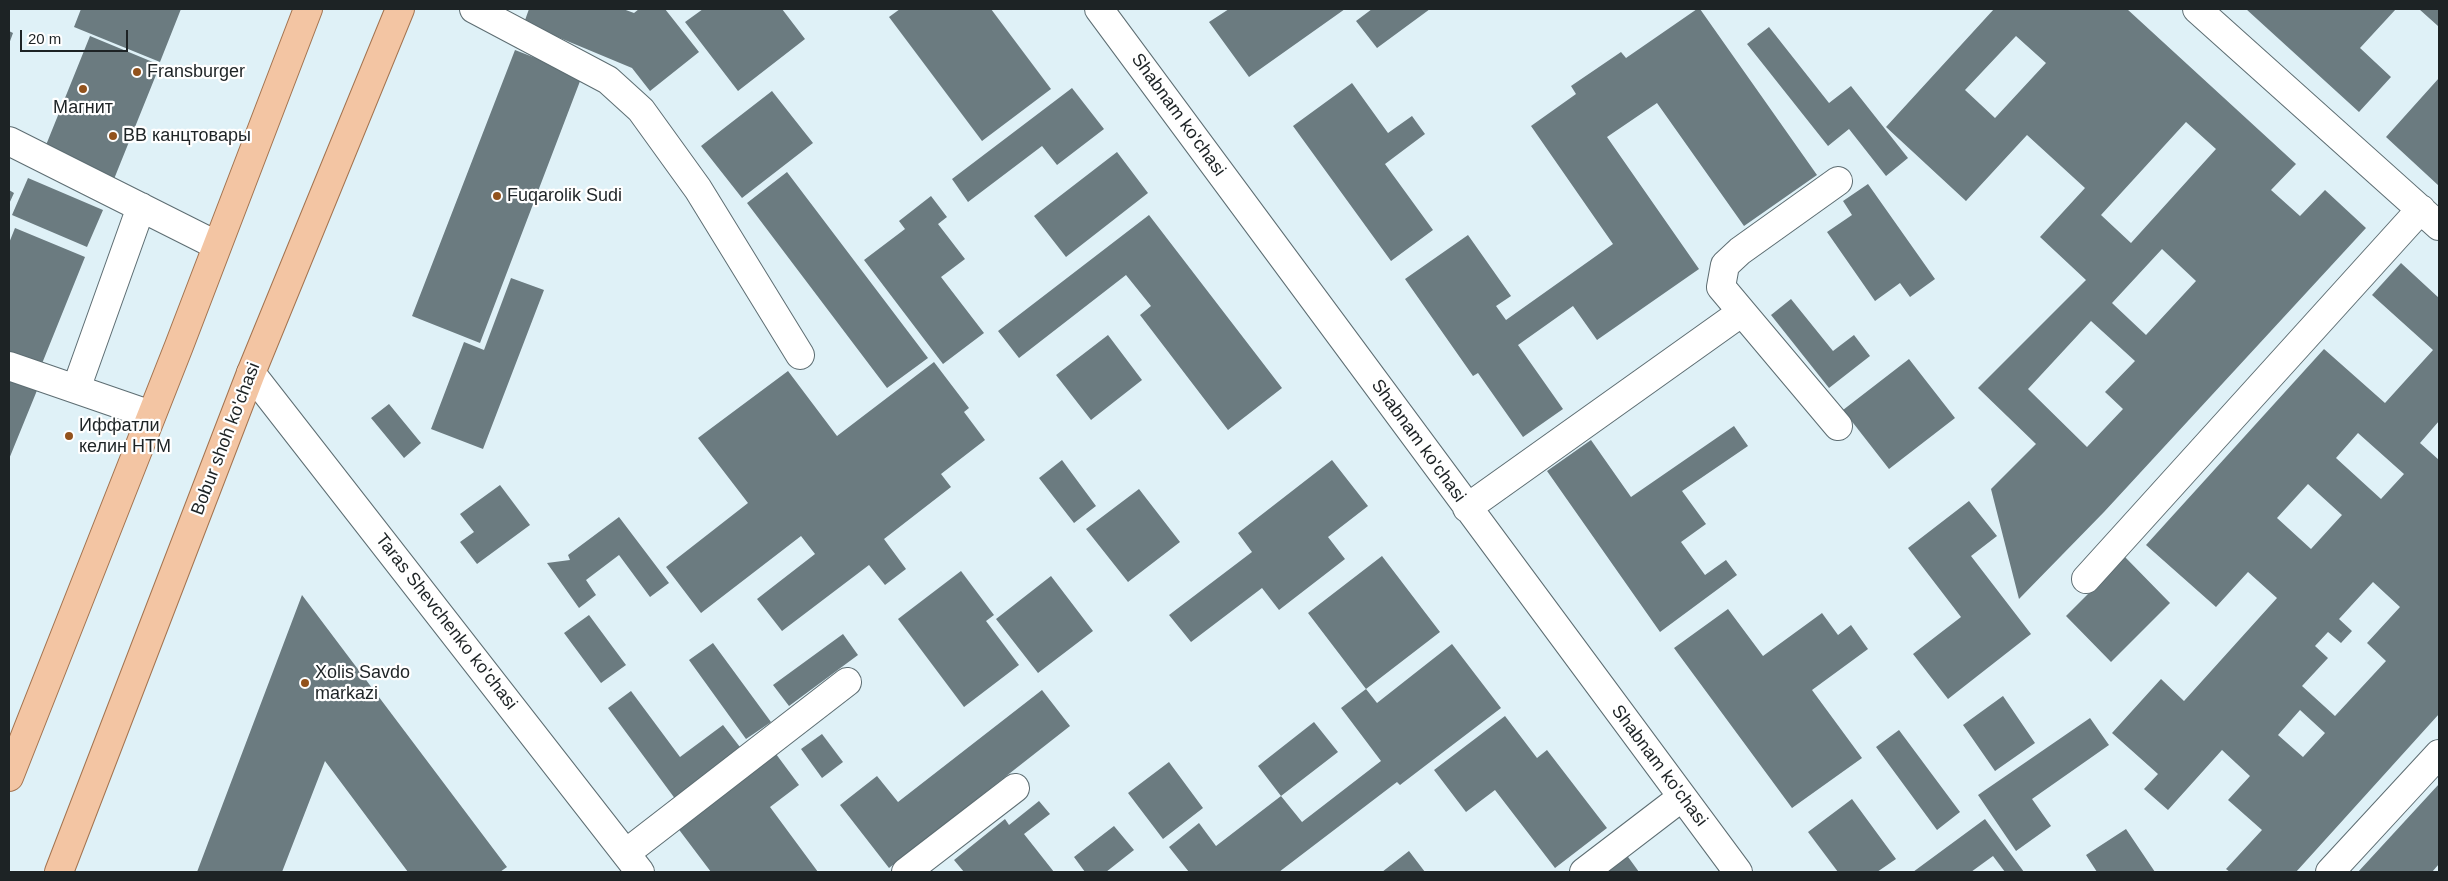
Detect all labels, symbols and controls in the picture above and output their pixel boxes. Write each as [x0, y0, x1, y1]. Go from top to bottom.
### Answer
scale bar [22, 20, 130, 52]
text: 20 m [28, 30, 61, 47]
street label: Shabnam ko'chasi [1126, 49, 1230, 181]
place label: Fransburger [147, 61, 245, 83]
marker: Fransburger [131, 66, 143, 78]
marker: Магнит [77, 83, 89, 95]
place label: Магнит [53, 97, 113, 119]
place label: BB канцтовары [123, 125, 251, 147]
marker: BB канцтовары [107, 130, 119, 142]
place label: Fuqarolik Sudi [507, 185, 622, 207]
marker: Fuqarolik Sudi [491, 190, 503, 202]
street label: Bobur shoh ko'chasi [187, 360, 265, 518]
street label: Shabnam ko'chasi [1366, 375, 1470, 507]
place label: Иффатли келин НТМ [79, 415, 171, 458]
marker: Иффатли келин НТМ [63, 430, 75, 442]
street label: Taras Shevchenko ko'chasi [371, 530, 521, 714]
place label: Xolis Savdo markazi [315, 662, 410, 704]
marker: Xolis Savdo markazi [299, 677, 311, 689]
street label: Shabnam ko'chasi [1606, 701, 1712, 831]

